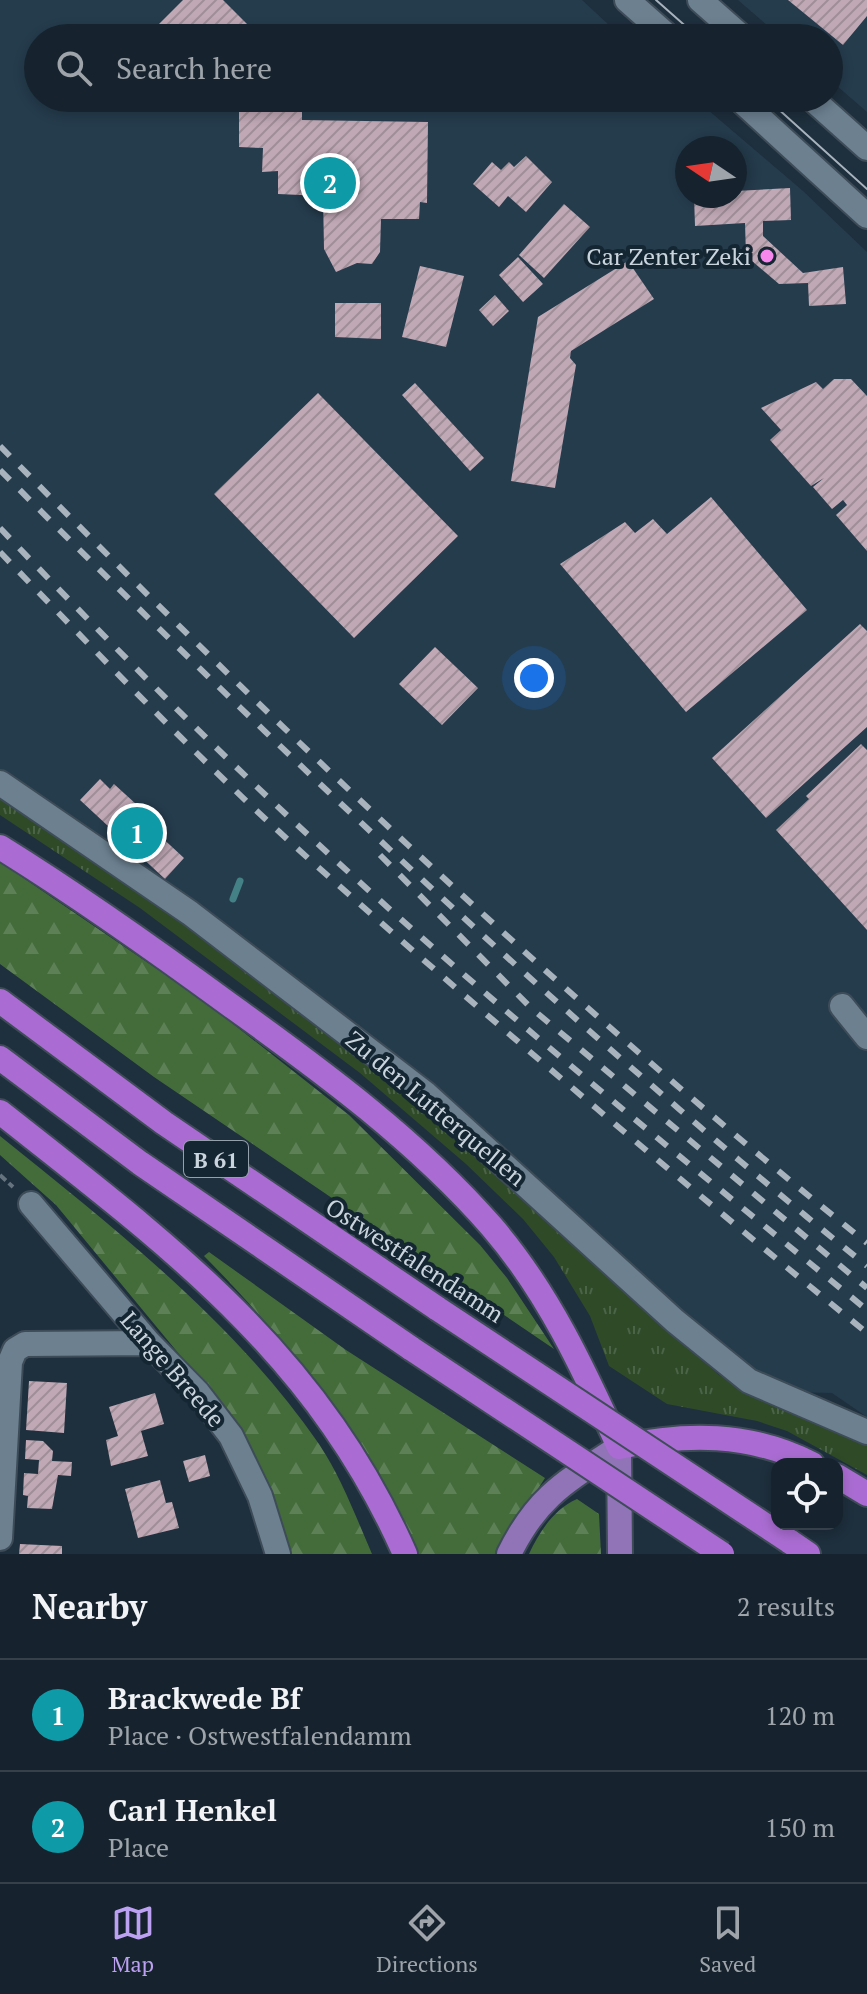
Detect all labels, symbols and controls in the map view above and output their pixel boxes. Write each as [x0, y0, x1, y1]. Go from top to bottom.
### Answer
search box [24, 24, 843, 112]
icon: search [52, 46, 96, 90]
text: Search here [116, 48, 272, 88]
north arrow [675, 136, 747, 208]
pin: 2 [304, 153, 356, 213]
place label: Car Zenter Zeki [586, 240, 751, 272]
marker: Car Zenter Zeki [758, 247, 776, 265]
your location [514, 658, 554, 698]
pin: 1 [111, 803, 163, 863]
street label: Zu den Lutterquellen [339, 1023, 533, 1193]
road number: B 61 [184, 1141, 248, 1177]
street label: Ostwestfalendamm [320, 1190, 510, 1330]
street label: Lange Breede [114, 1304, 232, 1434]
map controls [771, 1458, 843, 1530]
button: locate [771, 1458, 843, 1530]
text: Nearby [32, 1584, 147, 1629]
text: 2 results [737, 1589, 835, 1623]
text: Brackwede Bf [108, 1678, 301, 1718]
text: 1 [51, 1698, 65, 1732]
text: 120 m [765, 1698, 835, 1732]
text: Place · Ostwestfalendamm [108, 1718, 412, 1752]
text: Carl Henkel [108, 1790, 277, 1830]
text: 2 [51, 1810, 65, 1844]
text: 150 m [765, 1810, 835, 1844]
text: Place [108, 1830, 169, 1864]
tab: Map [111, 1901, 155, 1978]
tab: Directions [376, 1901, 478, 1978]
tab: Saved [699, 1901, 756, 1978]

